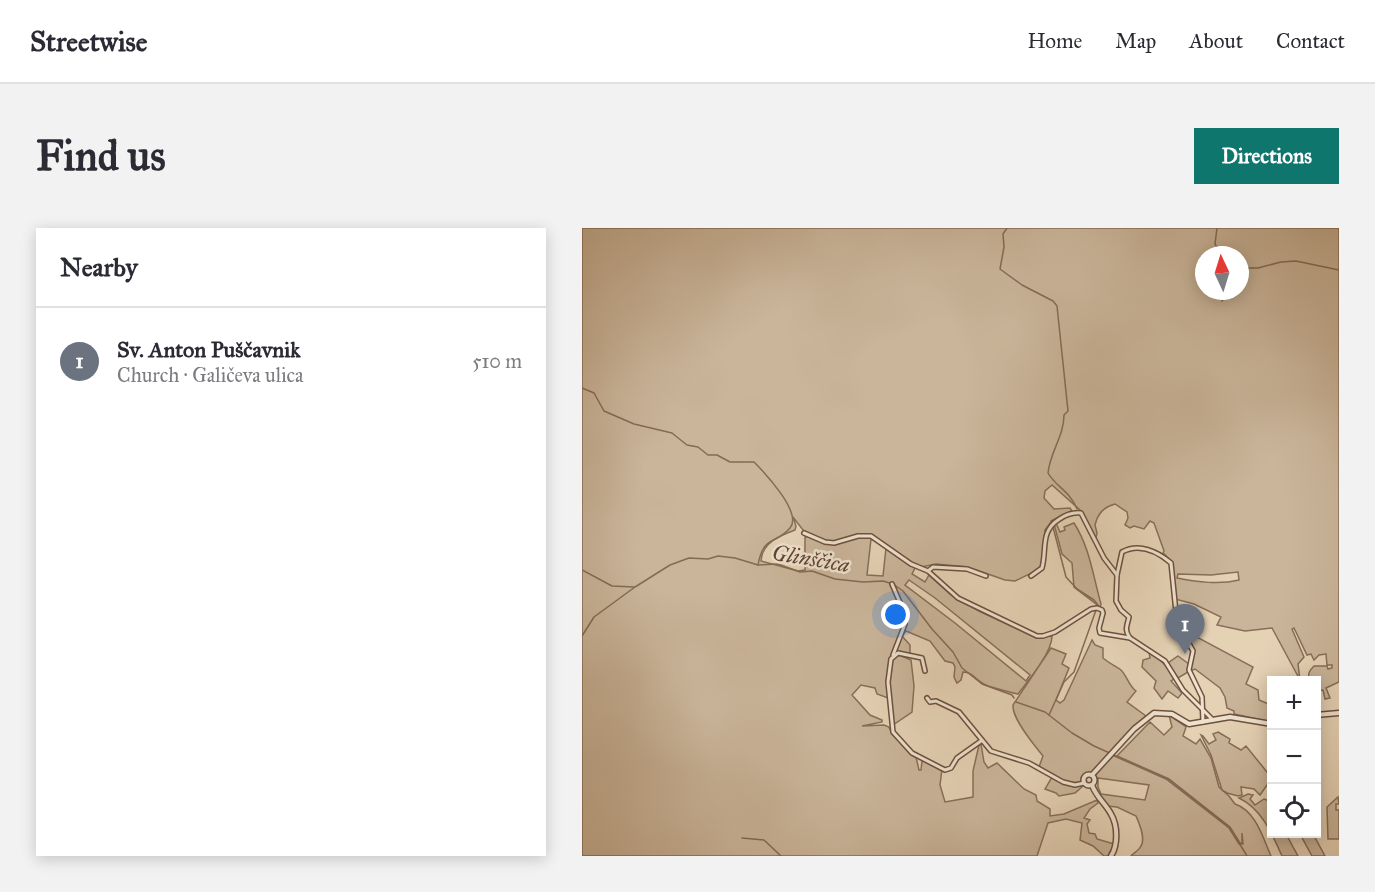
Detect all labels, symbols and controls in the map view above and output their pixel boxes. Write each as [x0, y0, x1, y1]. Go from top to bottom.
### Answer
text: Streetwise [30, 24, 147, 59]
text: Home [1027, 28, 1082, 54]
text: Map [1115, 28, 1156, 54]
text: About [1189, 28, 1243, 54]
text: Contact [1276, 28, 1345, 54]
button: Directions [1194, 128, 1339, 184]
text: Find us [36, 130, 166, 182]
north arrow [1195, 246, 1249, 300]
text: Nearby [60, 251, 138, 283]
text: Sv. Anton Puščavnik [117, 336, 300, 363]
text: 1 [76, 349, 83, 373]
text: 510 m [472, 349, 522, 373]
text: Church · Galičeva ulica [117, 363, 303, 387]
water label: Glinščica [770, 539, 852, 578]
your location [881, 600, 910, 629]
pin: 1 [1166, 604, 1204, 654]
map controls [1267, 676, 1321, 838]
button: + [1267, 676, 1321, 730]
button: − [1267, 730, 1321, 784]
button: locate [1267, 784, 1321, 838]

